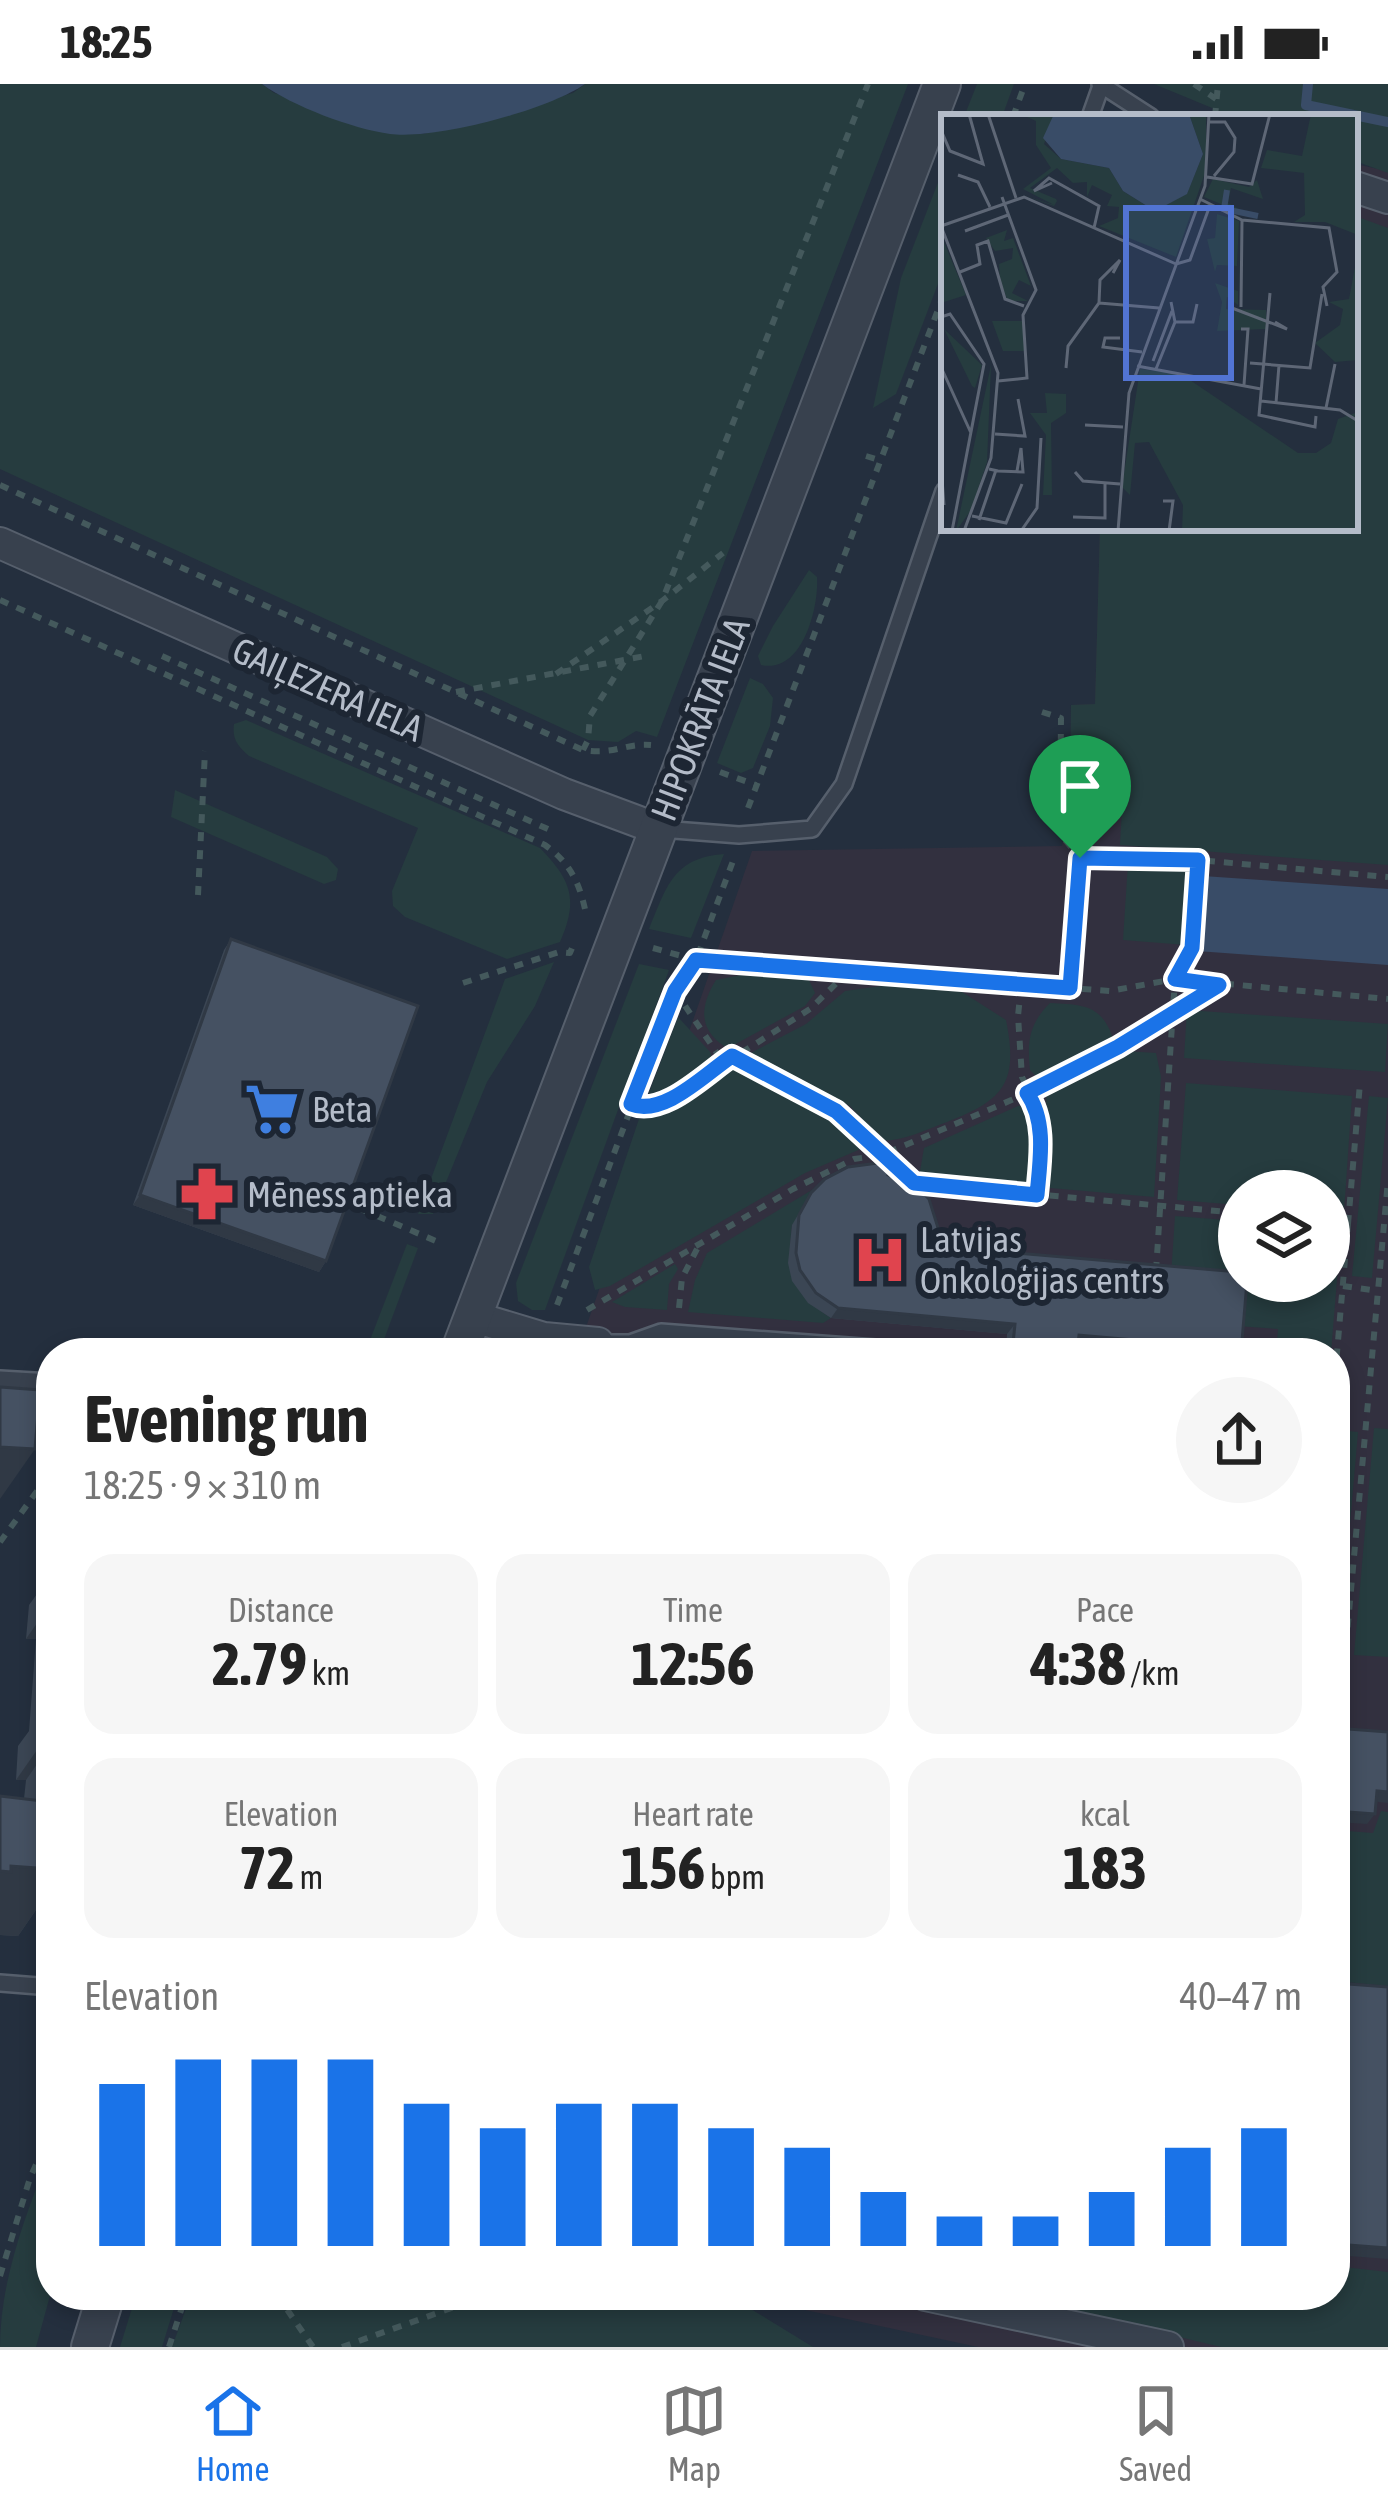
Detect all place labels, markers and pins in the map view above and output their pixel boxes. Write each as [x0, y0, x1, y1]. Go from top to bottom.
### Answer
pin [1029, 735, 1131, 858]
supermarket icon: Beta [243, 1080, 301, 1138]
place label: Beta [312, 1088, 373, 1130]
pharmacy icon: Mēness aptieka [178, 1165, 236, 1223]
place label: Mēness aptieka [247, 1173, 453, 1215]
place label: Latvijas Onkoloģijas centrs [920, 1218, 1164, 1301]
hospital icon: Latvijas Onkoloģijas centrs [851, 1231, 909, 1289]

